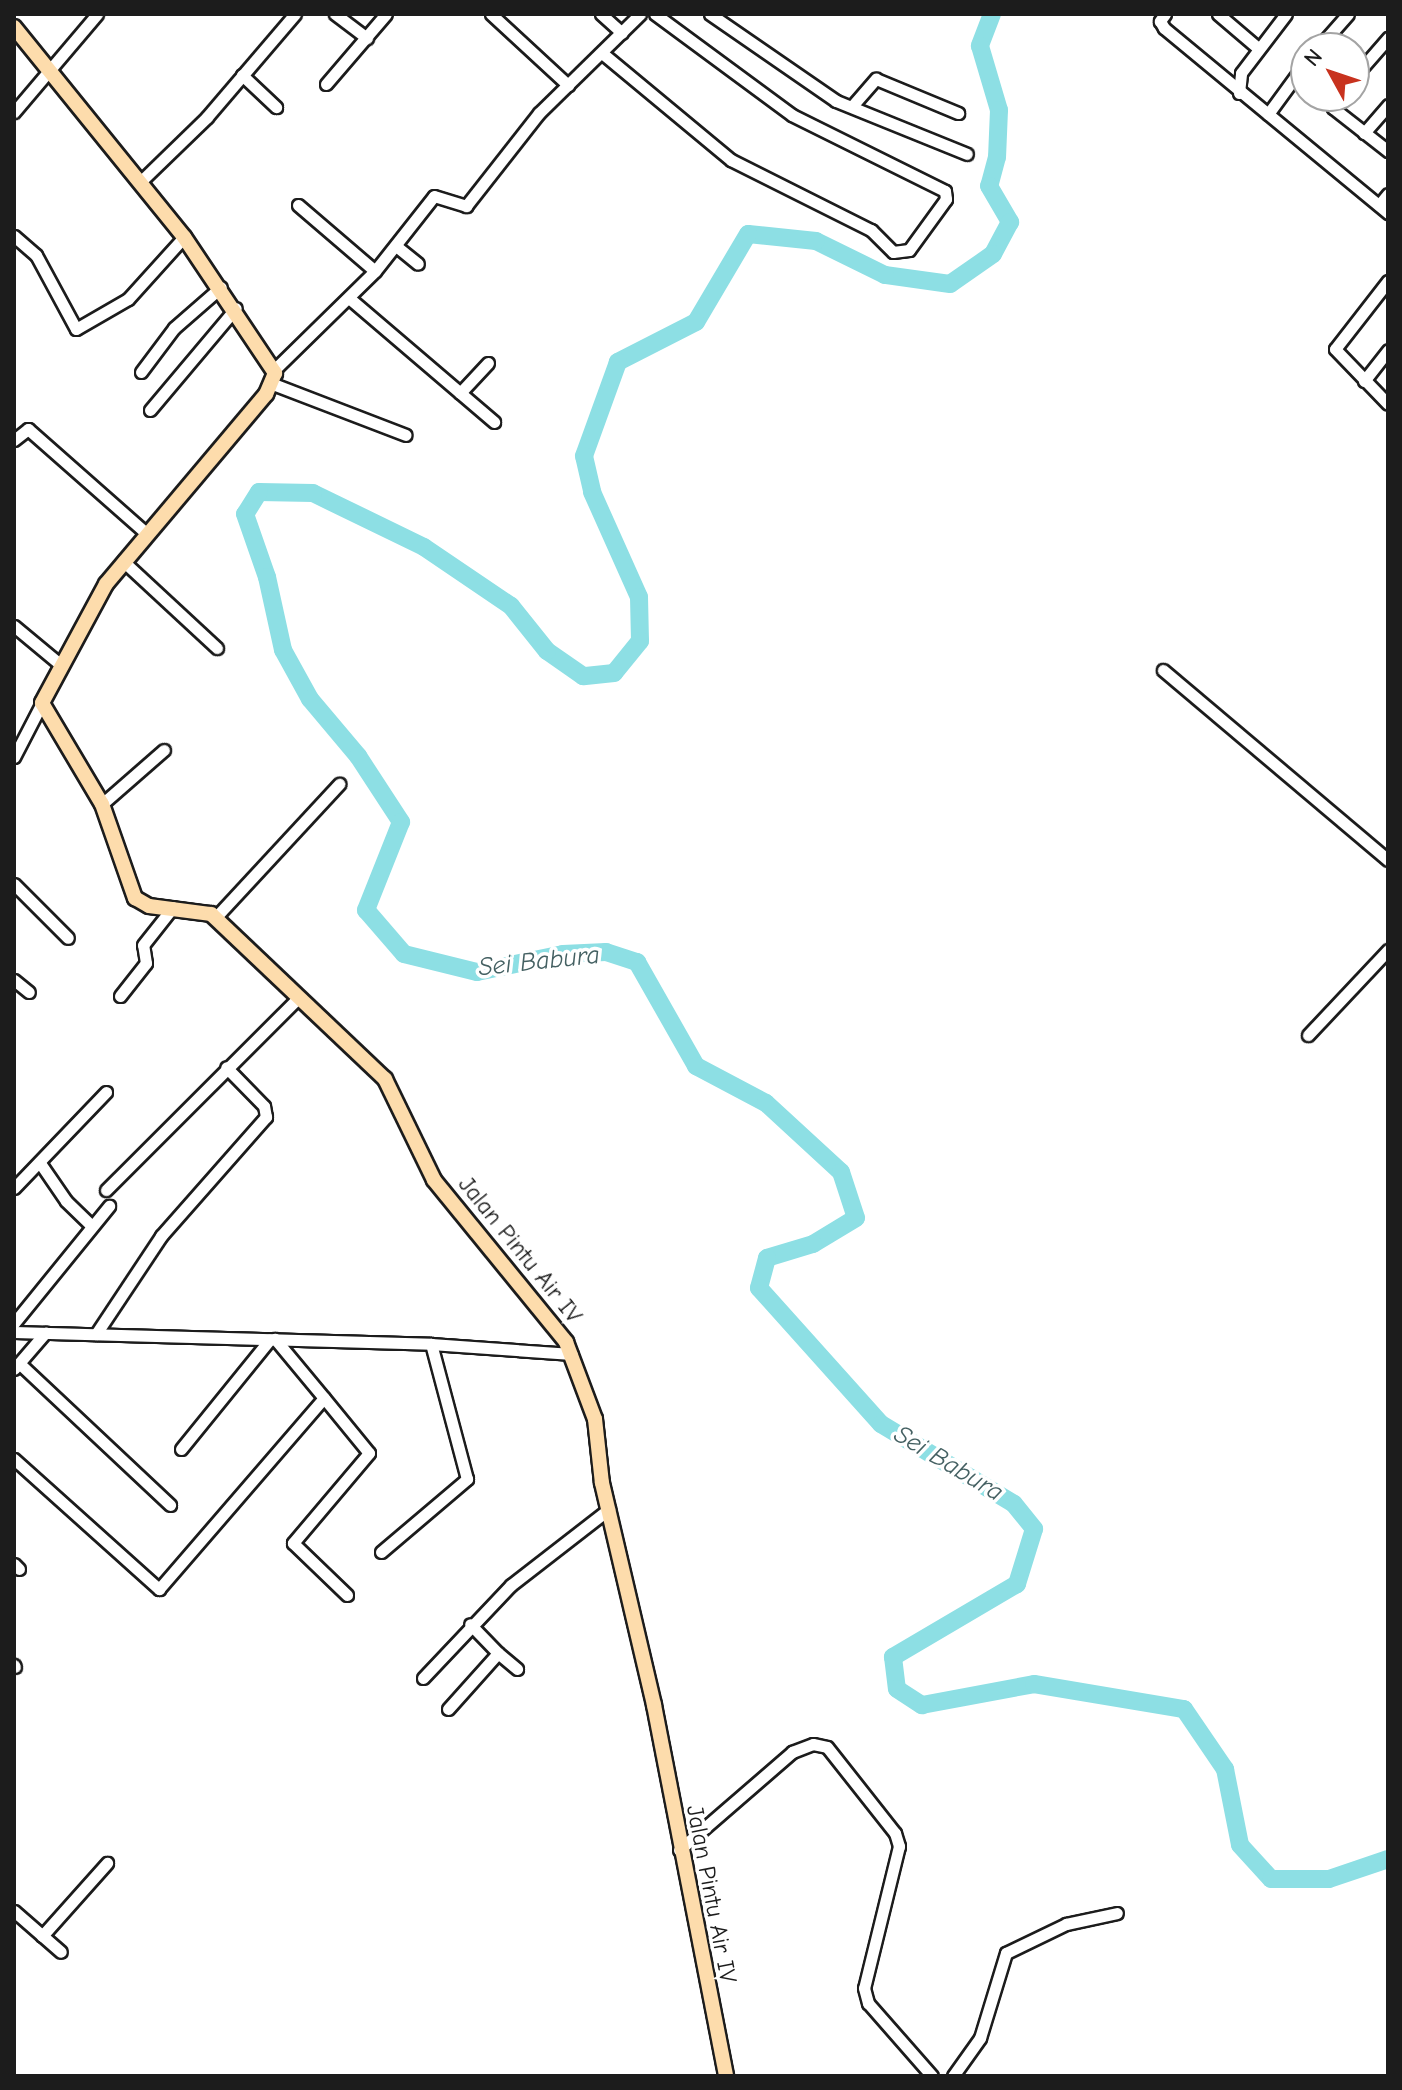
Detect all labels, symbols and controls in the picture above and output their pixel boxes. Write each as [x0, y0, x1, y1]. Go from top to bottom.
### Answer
north arrow [1290, 32, 1370, 112]
text: N [1299, 44, 1328, 72]
water label: Sei Babura [477, 940, 601, 984]
street label: Jalan Pintu Air IV [452, 1171, 588, 1329]
water label: Sei Babura [888, 1419, 1008, 1509]
street label: Jalan Pintu Air IV [680, 1803, 742, 1985]

